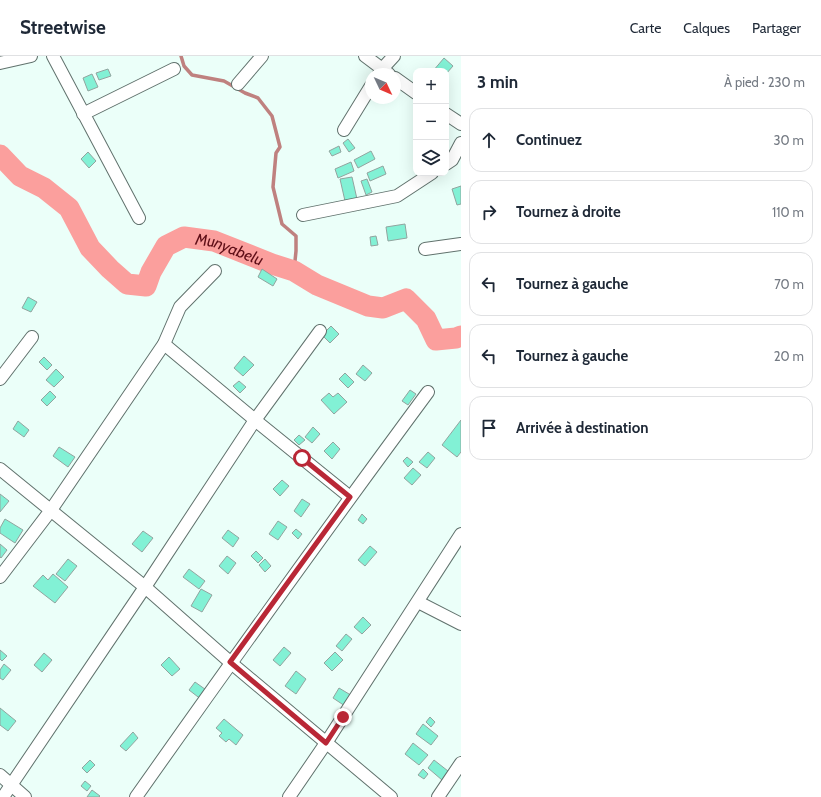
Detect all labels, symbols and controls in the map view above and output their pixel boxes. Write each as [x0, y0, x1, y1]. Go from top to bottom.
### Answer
text: Streetwise [20, 16, 106, 39]
text: Carte [630, 19, 661, 37]
text: Calques [683, 19, 730, 37]
text: Partager [752, 19, 801, 37]
north arrow [365, 68, 401, 104]
map controls [413, 68, 449, 176]
button: + [413, 68, 449, 104]
text: 3 min [477, 72, 518, 92]
text: À pied · 230 m [724, 74, 805, 90]
button: − [413, 104, 449, 140]
icon: ahead [478, 129, 500, 151]
text: Continuez [516, 131, 582, 149]
text: 30 m [774, 132, 804, 148]
button: layers [413, 140, 449, 176]
icon: right [478, 201, 500, 223]
text: Tournez à droite [516, 203, 621, 221]
text: 110 m [772, 204, 804, 220]
water label: Munyabelu [193, 229, 266, 269]
icon: left [478, 273, 500, 295]
text: Tournez à gauche [516, 275, 628, 293]
text: 70 m [774, 276, 804, 292]
icon: left [478, 345, 500, 367]
text: Tournez à gauche [516, 347, 628, 365]
text: 20 m [774, 348, 804, 364]
icon: arrive [478, 417, 500, 439]
text: Arrivée à destination [516, 419, 648, 437]
route start [293, 449, 311, 467]
route end [334, 708, 352, 726]

